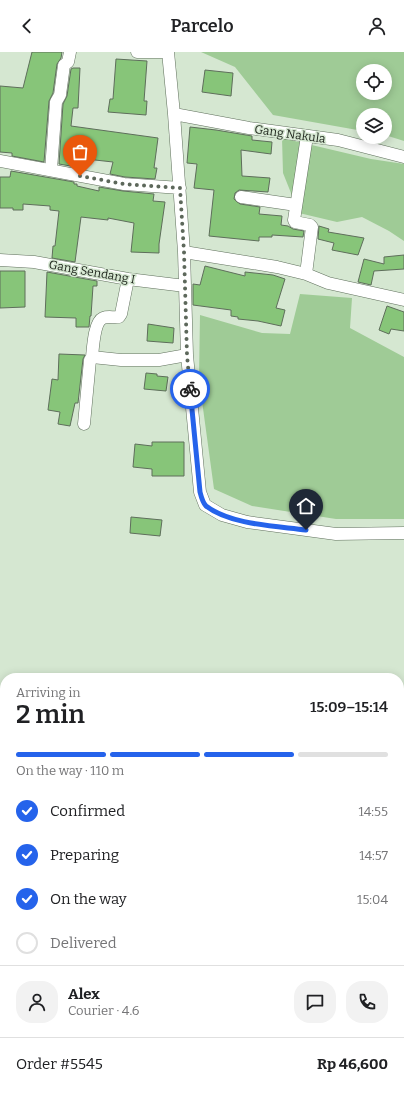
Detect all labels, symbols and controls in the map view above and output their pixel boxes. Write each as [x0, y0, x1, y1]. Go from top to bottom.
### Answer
icon: back [16, 15, 38, 37]
text: Parcelo [170, 15, 234, 37]
icon: person [366, 15, 388, 37]
map controls [356, 64, 392, 144]
button: locate [356, 64, 392, 100]
button: layers [356, 108, 392, 144]
street label: Gang Nakula [253, 122, 327, 146]
pin [63, 135, 97, 176]
icon: bag [69, 141, 91, 163]
street label: Gang Sendang I [48, 257, 136, 287]
courier [170, 369, 210, 409]
icon: bike [179, 378, 201, 400]
pin [289, 489, 323, 530]
icon: home [295, 495, 317, 517]
text: Arriving in [16, 685, 81, 700]
text: 15:09–15:14 [310, 698, 388, 716]
text: 2 min [16, 699, 85, 730]
text: On the way · 110 m [16, 763, 124, 778]
icon: check [16, 800, 38, 822]
text: Confirmed [50, 802, 125, 820]
text: 14:55 [359, 804, 388, 819]
icon: check [16, 844, 38, 866]
text: Preparing [50, 846, 119, 864]
text: 14:57 [359, 848, 388, 863]
icon: check [16, 888, 38, 910]
text: On the way [50, 890, 127, 908]
text: 15:04 [357, 892, 388, 907]
text: Delivered [50, 934, 117, 952]
button: person [16, 981, 58, 1023]
button: chat [294, 981, 336, 1023]
button: phone [346, 981, 388, 1023]
text: Alex [68, 985, 100, 1003]
text: Courier · 4.6 [68, 1003, 140, 1018]
text: Order #5545 [16, 1055, 103, 1073]
text: Rp 46,600 [317, 1055, 388, 1073]

